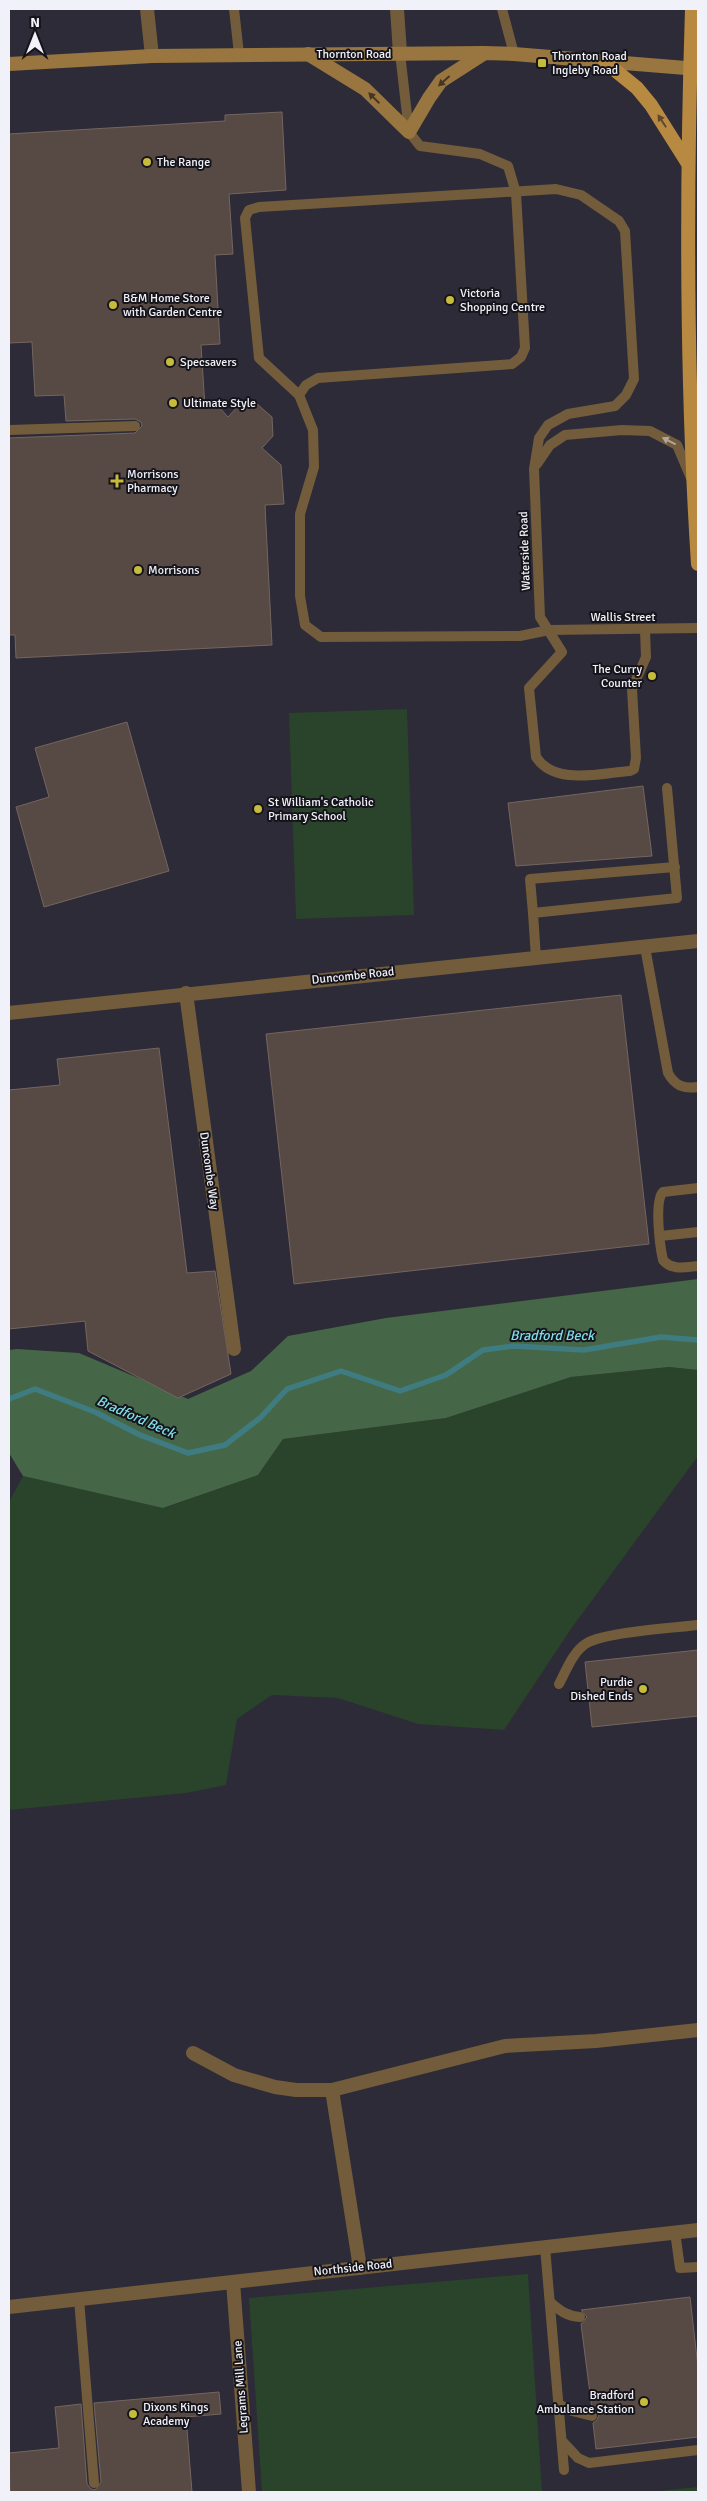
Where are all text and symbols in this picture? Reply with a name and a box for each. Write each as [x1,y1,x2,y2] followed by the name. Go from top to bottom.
[10,10,60,60] north arrow
[30,14,40,31] text: N
[317,47,391,62] street label: Thornton Road
[552,49,627,78] place label: Thornton Road Ingleby Road
[536,57,548,69] marker: Thornton Road Ingleby Road
[438,75,450,87] one-way arrow
[368,92,380,104] one-way arrow
[657,114,667,128] one-way arrow
[157,155,210,170] place label: The Range
[141,156,153,168] marker: The Range
[460,286,545,315] place label: Victoria Shopping Centre
[123,291,222,320] place label: B&M Home Store with Garden Centre
[444,294,456,306] marker: Victoria Shopping Centre
[107,299,119,311] marker: B&M Home Store with Garden Centre
[180,355,237,370] place label: Specsavers
[164,356,176,368] marker: Specsavers
[183,396,256,411] place label: Ultimate Style
[167,397,179,409] marker: Ultimate Style
[661,437,676,445] one-way arrow
[127,467,179,496] place label: Morrisons Pharmacy
[111,475,123,487] marker: Morrisons Pharmacy
[516,511,534,591] street label: Waterside Road
[148,563,200,578] place label: Morrisons
[132,564,144,576] marker: Morrisons
[590,610,656,625] street label: Wallis Street
[592,662,643,691] place label: The Curry Counter
[646,670,658,682] marker: The Curry Counter
[268,795,374,824] place label: St William's Catholic Primary School
[252,803,264,815] marker: St William's Catholic Primary School
[311,964,395,988] street label: Duncombe Road
[196,1131,222,1211] street label: Duncombe Way
[510,1327,596,1344] water label: Bradford Beck
[94,1392,180,1443] water label: Bradford Beck
[570,1675,633,1704] place label: Purdie Dished Ends
[637,1683,649,1695] marker: Purdie Dished Ends
[313,2256,393,2280] street label: Northside Road
[230,2340,252,2434] street label: Legrams Mill Lane
[537,2388,634,2417] place label: Bradford Ambulance Station
[638,2396,650,2408] marker: Bradford Ambulance Station
[143,2400,208,2429] place label: Dixons Kings Academy
[127,2408,139,2420] marker: Dixons Kings Academy

